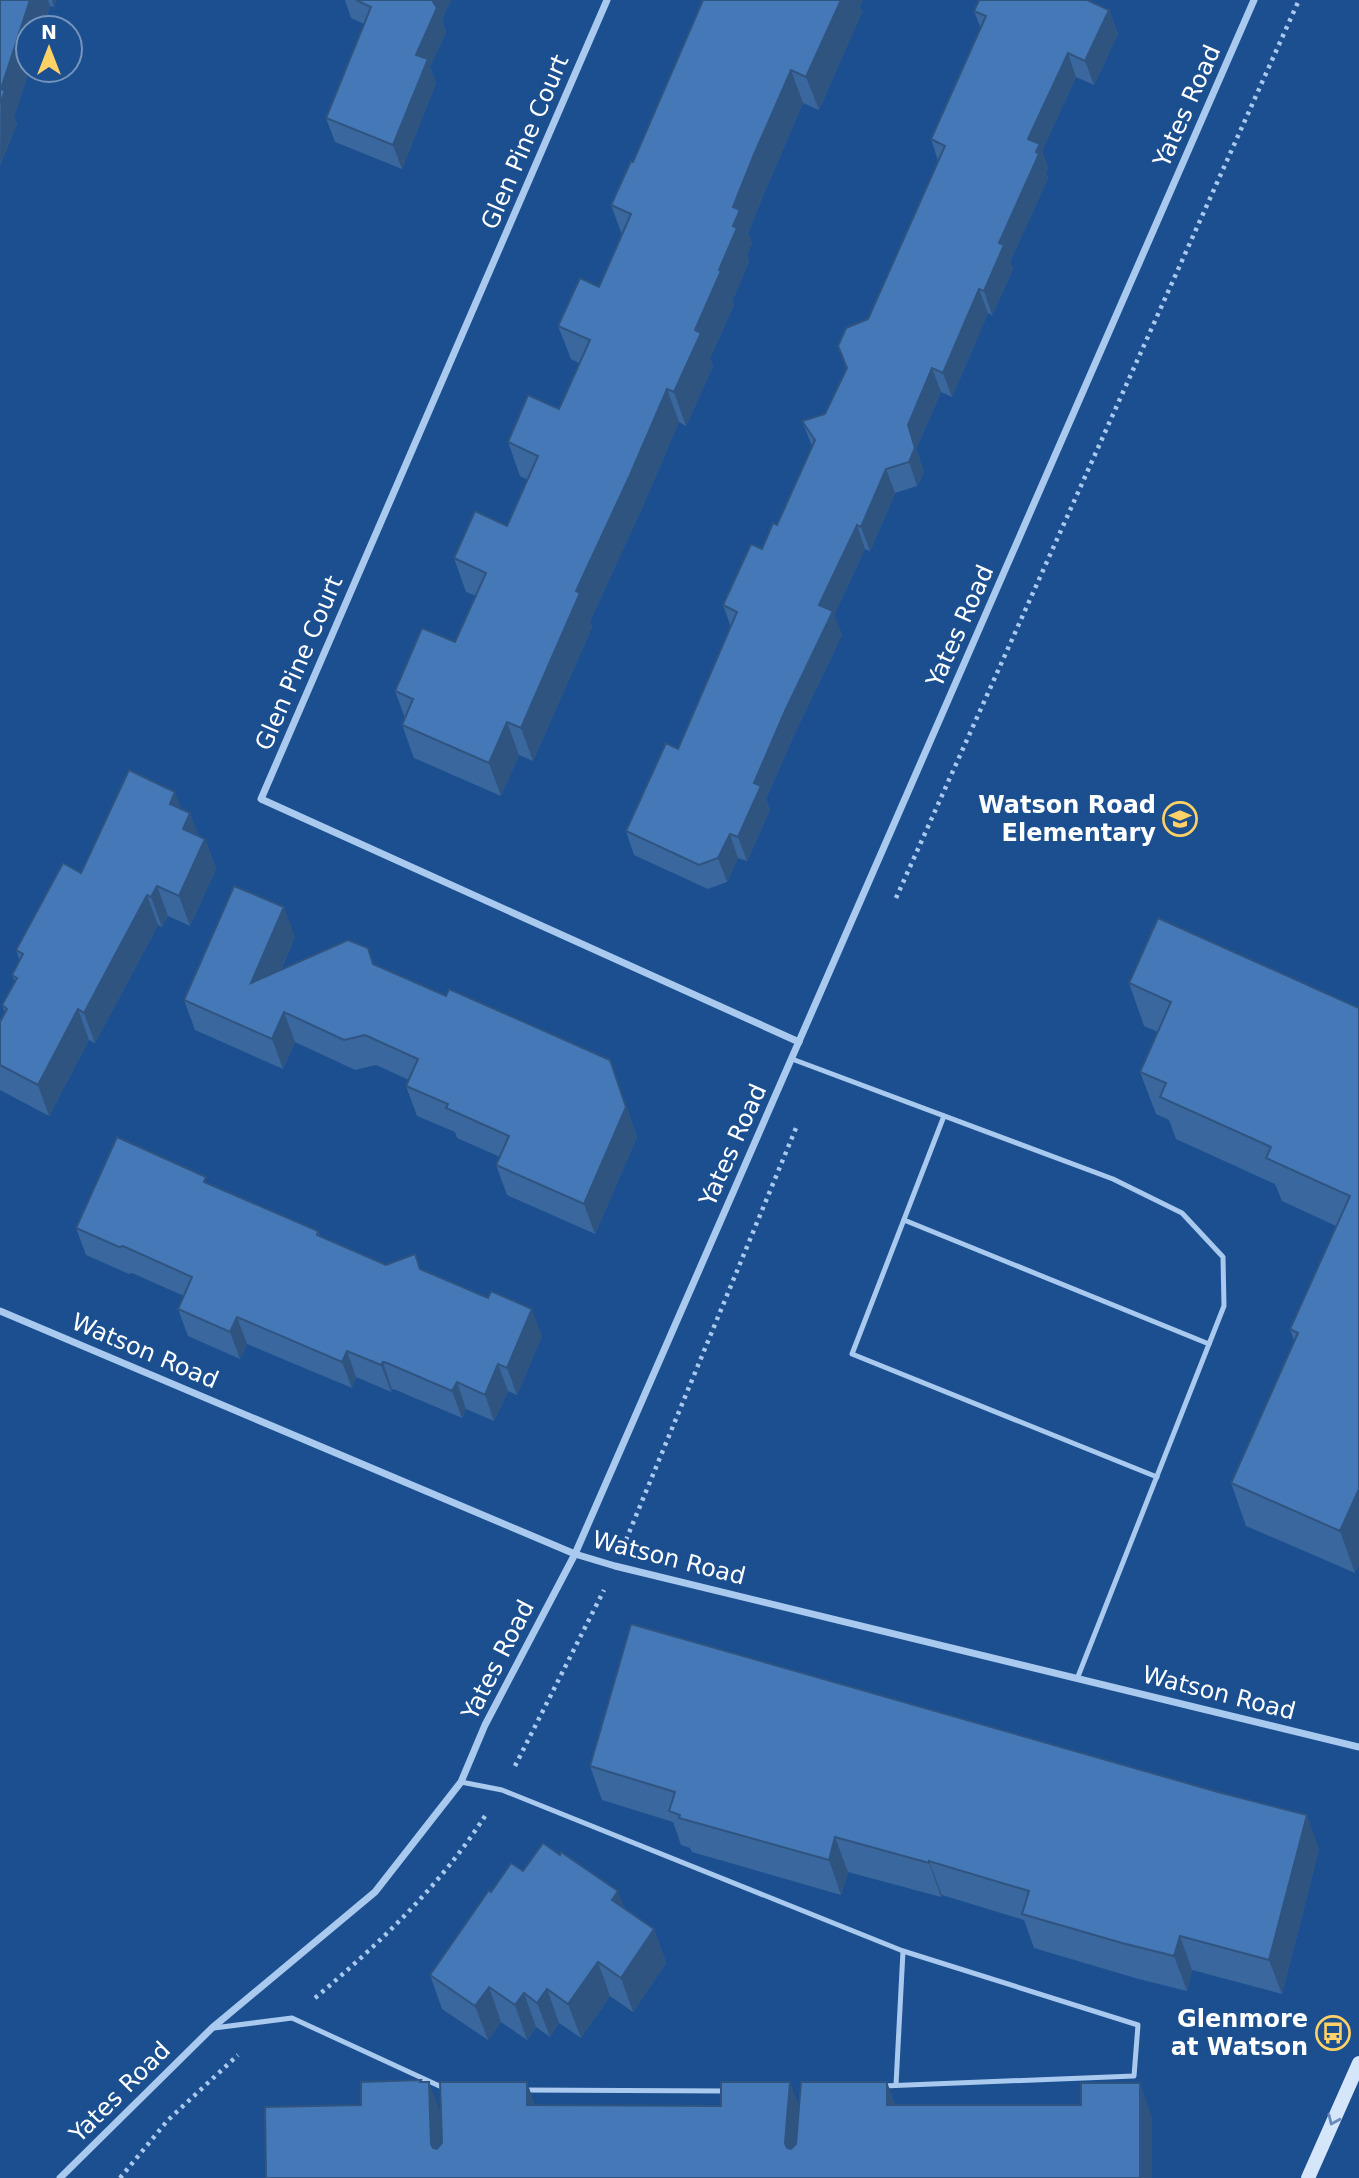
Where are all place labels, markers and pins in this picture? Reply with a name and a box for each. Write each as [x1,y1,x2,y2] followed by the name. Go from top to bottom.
[978,791,1156,847] place label: Watson Road Elementary
[1161,800,1199,838] school or university icon: Watson Road Elementary
[1171,2005,1308,2061] place label: Glenmore at Watson
[1314,2014,1352,2052] bus stop icon: Glenmore at Watson

